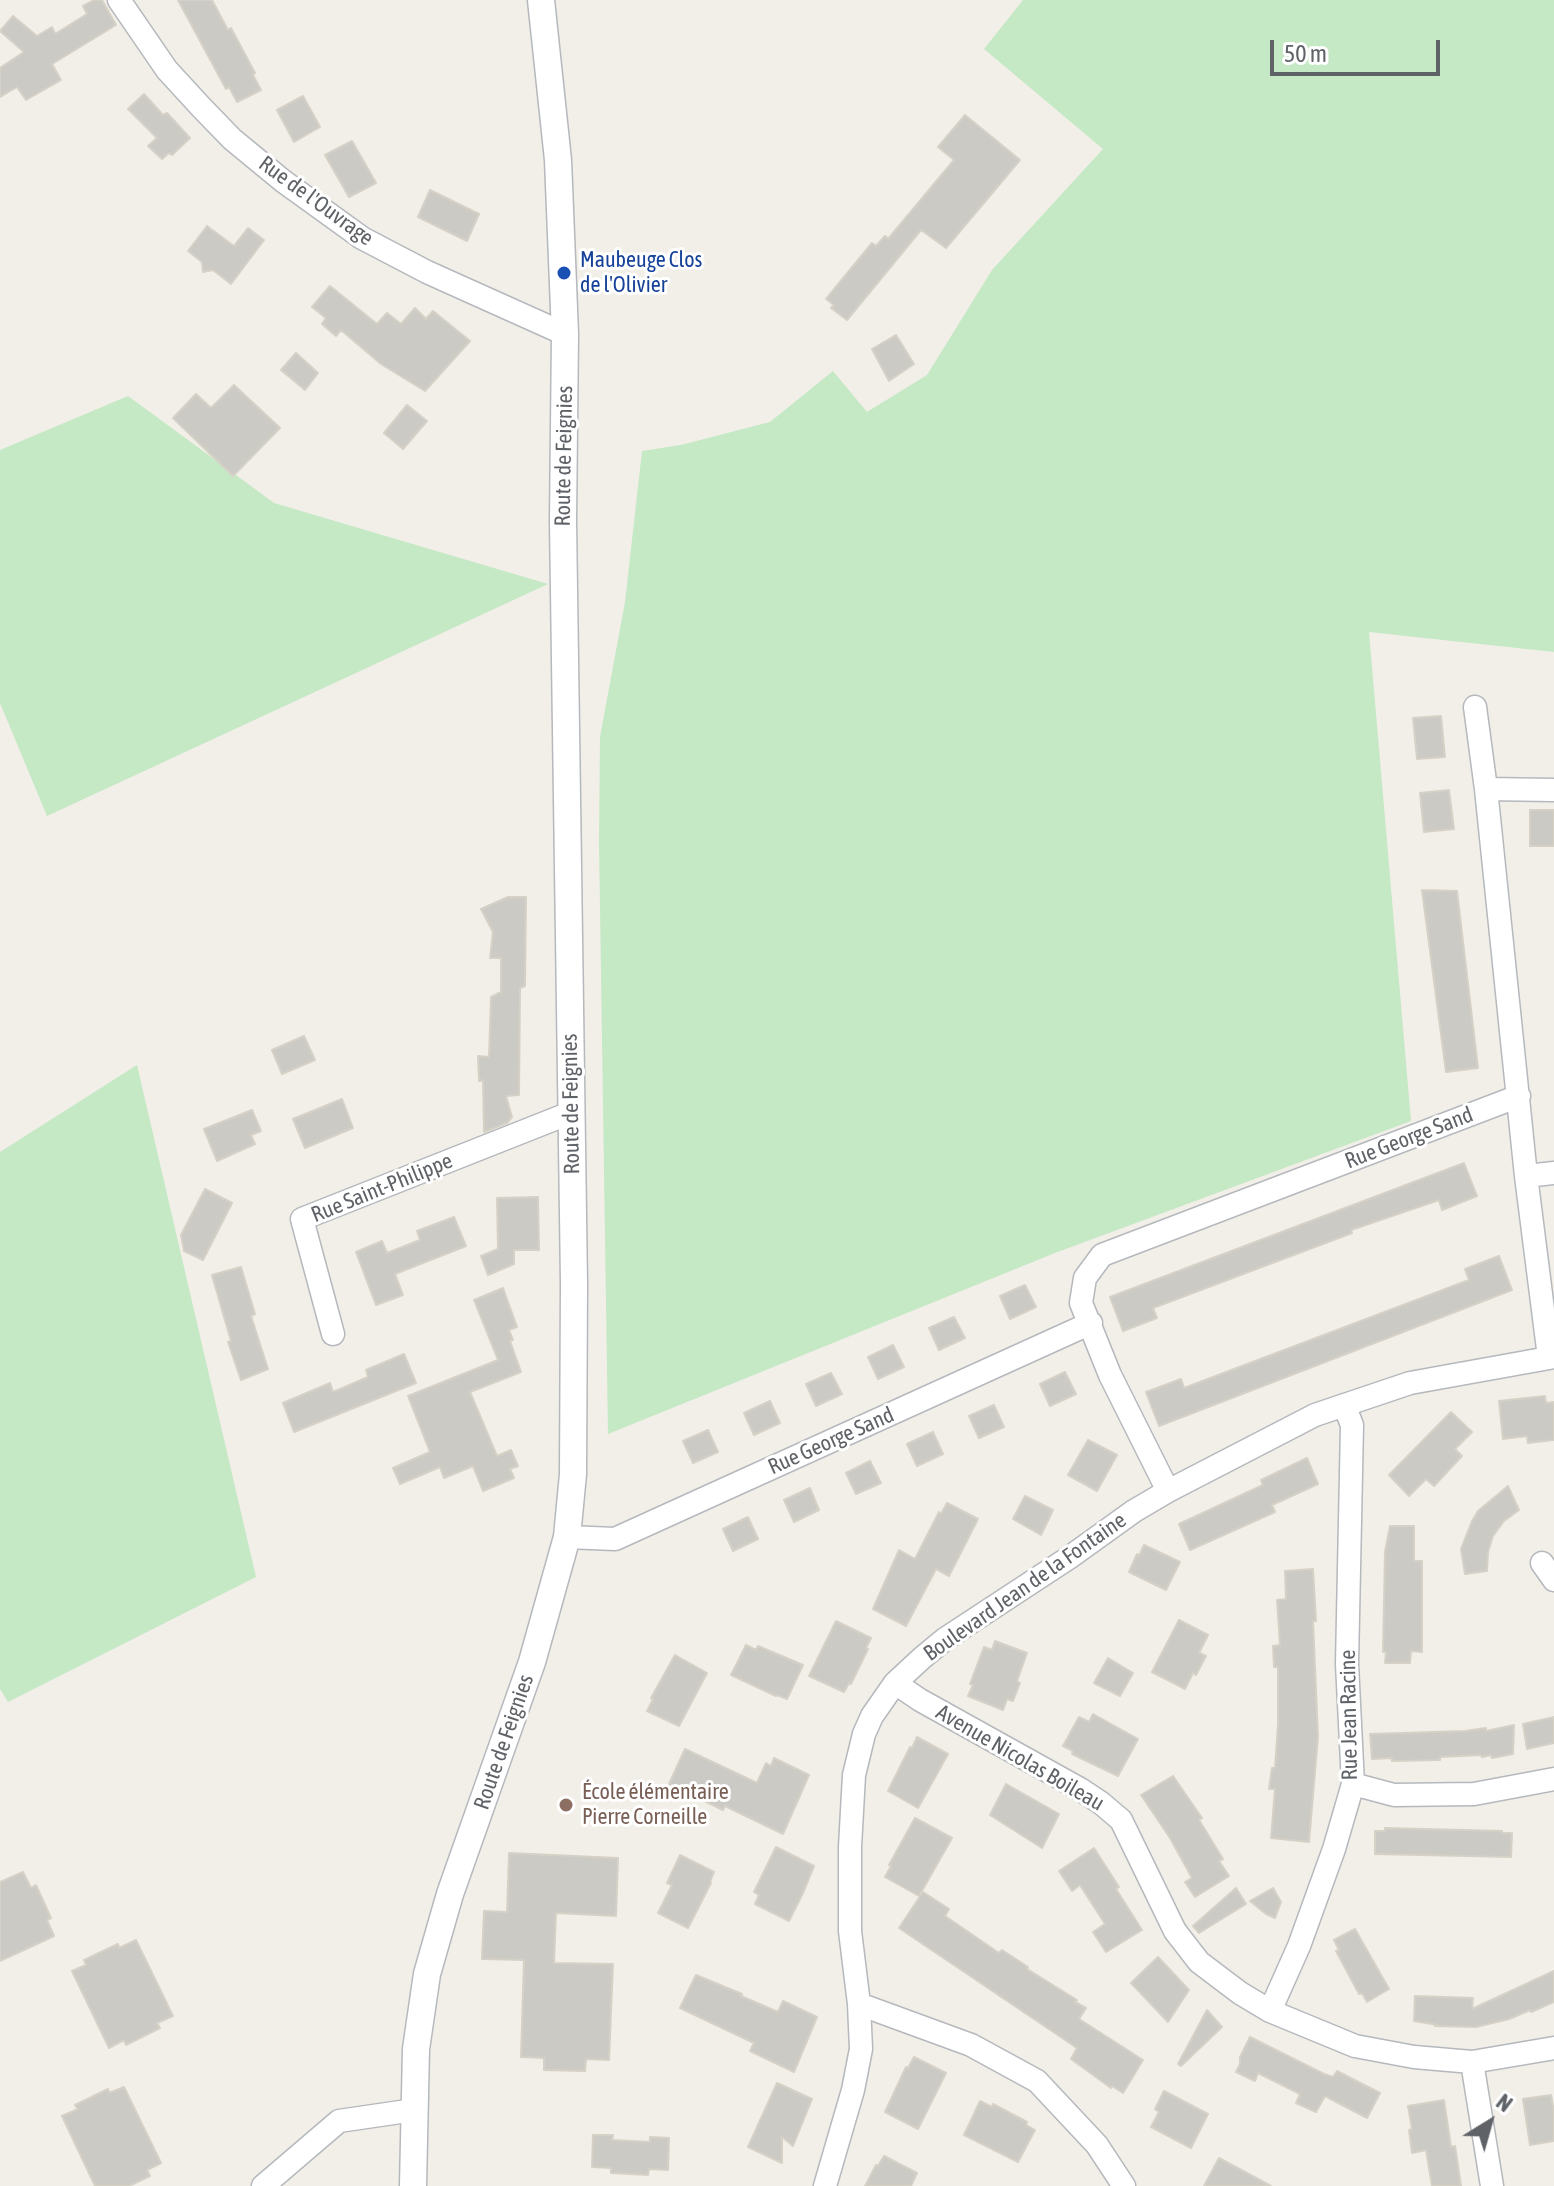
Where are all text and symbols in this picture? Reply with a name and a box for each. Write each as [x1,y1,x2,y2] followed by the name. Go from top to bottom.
[1274,24,1444,74] scale bar
[1284,40,1327,67] text: 50 m
[254,151,378,251] street label: Rue de l'Ouvrage
[580,247,702,298] place label: Maubeuge Clos de l'Olivier
[555,264,573,282] marker: Maubeuge Clos de l'Olivier
[550,385,578,527] street label: Route de Feignies
[557,1033,585,1175] street label: Route de Feignies
[1341,1102,1477,1174] street label: Rue George Sand
[308,1148,456,1228] street label: Rue Saint-Philippe
[764,1402,898,1480] street label: Rue George Sand
[919,1507,1131,1667] street label: Boulevard Jean de la Fontaine
[1335,1649,1363,1781] street label: Rue Jean Racine
[469,1671,539,1813] street label: Route de Feignies
[931,1699,1109,1817] street label: Avenue Nicolas Boileau
[582,1779,729,1830] place label: École élémentaire Pierre Corneille
[557,1796,575,1814] marker: École élémentaire Pierre Corneille
[1450,2082,1530,2162] north arrow
[1491,2089,1517,2117] text: N

